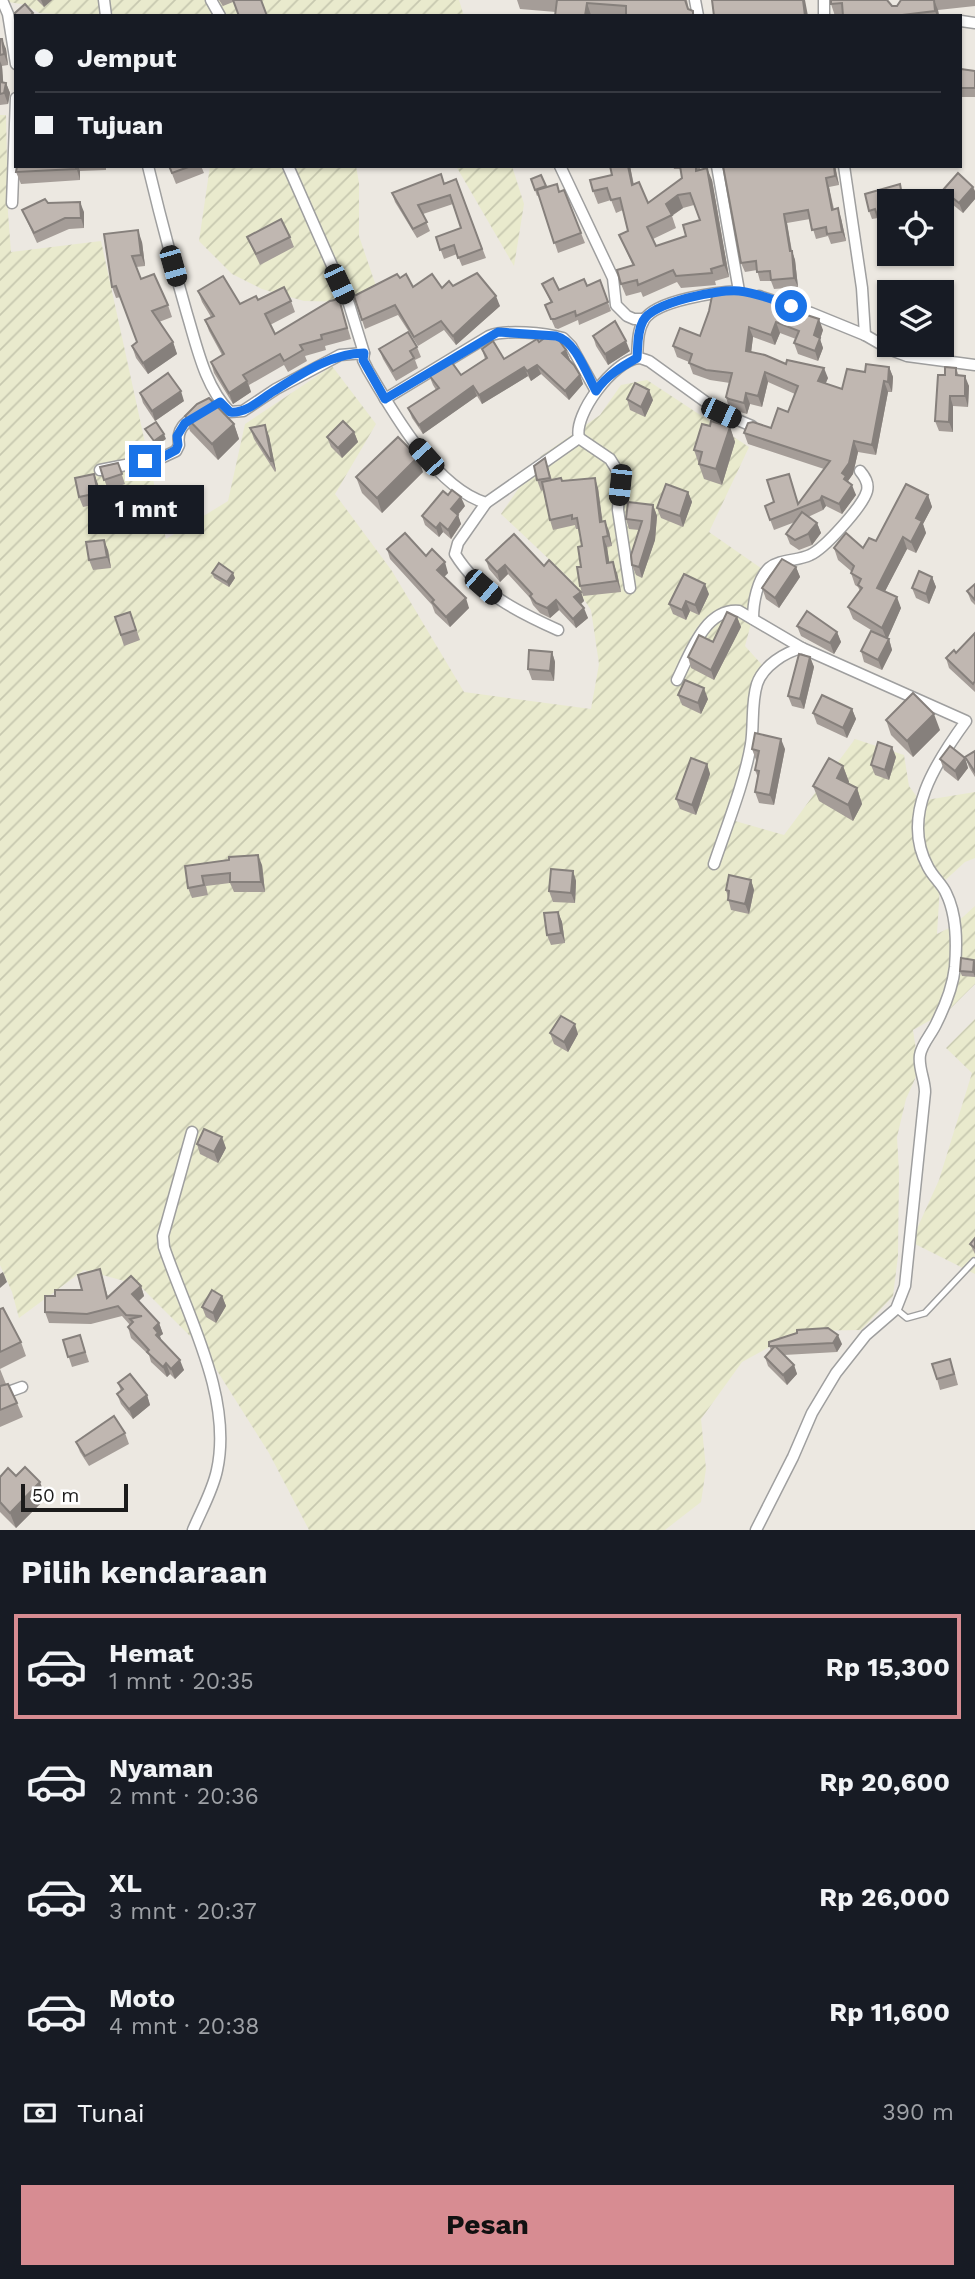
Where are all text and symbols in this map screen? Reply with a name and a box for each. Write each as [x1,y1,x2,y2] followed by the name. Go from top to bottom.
[77,43,176,73] text: Jemput
[77,110,163,140] text: Tujuan
[877,189,954,357] map controls
[877,189,954,266] button: locate
[158,243,189,289] car
[321,261,358,307] car
[877,280,954,357] button: layers
[775,290,807,322] route start
[698,395,745,431] car
[405,434,448,480] car
[129,445,161,477] route end
[608,463,633,507] car
[87,486,203,534] callout: 1 mnt
[115,496,177,523] text: 1 mnt
[461,565,506,609] car
[21,1481,128,1513] scale bar
[32,1484,79,1507] text: 50 m
[21,1553,268,1591] text: Pilih kendaraan
[25,1635,88,1698] icon: car
[109,1638,194,1668] text: Hemat
[826,1652,950,1682] text: Rp 15,300
[109,1668,254,1695] text: 1 mnt · 20:35
[25,1750,88,1813] icon: car
[109,1753,213,1783] text: Nyaman
[820,1767,950,1797] text: Rp 20,600
[109,1783,259,1810] text: 2 mnt · 20:36
[25,1865,88,1928] icon: car
[109,1868,142,1898] text: XL
[819,1882,950,1912] text: Rp 26,000
[109,1898,257,1925] text: 3 mnt · 20:37
[25,1980,88,2043] icon: car
[109,1983,175,2013] text: Moto
[829,1997,950,2027] text: Rp 11,600
[109,2013,260,2040] text: 4 mnt · 20:38
[21,2094,59,2132] icon: cash
[77,2098,145,2128] text: Tunai
[882,2099,954,2126] text: 390 m
[21,2185,954,2265] button: Pesan

